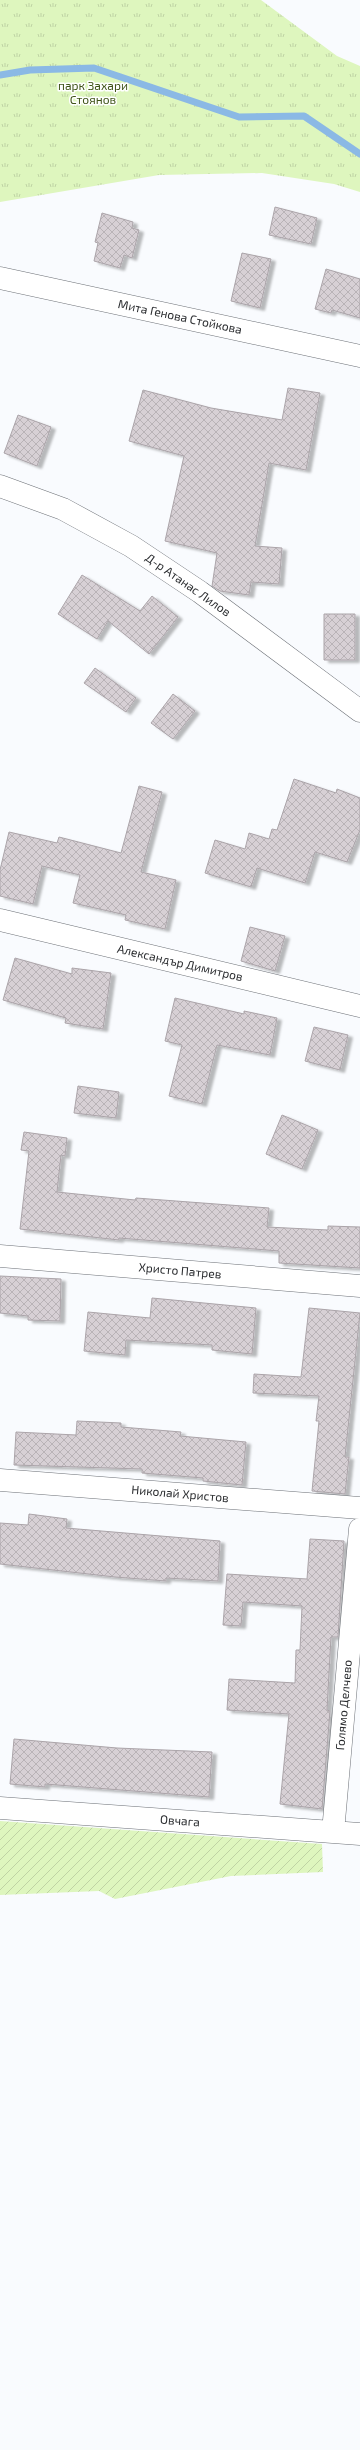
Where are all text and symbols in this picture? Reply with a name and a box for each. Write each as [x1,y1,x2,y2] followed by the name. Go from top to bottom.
[58,78,128,106] park label: парк Захари Стоянов
[117,296,243,336] street label: Мита Генова Стойкова
[143,550,234,619] street label: Д-р Атанас Лилов
[116,941,244,983] street label: Александър Димитров
[138,1259,222,1281] street label: Христо Патрев
[131,1482,229,1504] street label: Николай Христов
[332,1659,354,1751] street label: Голямо Делчево
[160,1812,200,1828] street label: Овчага

